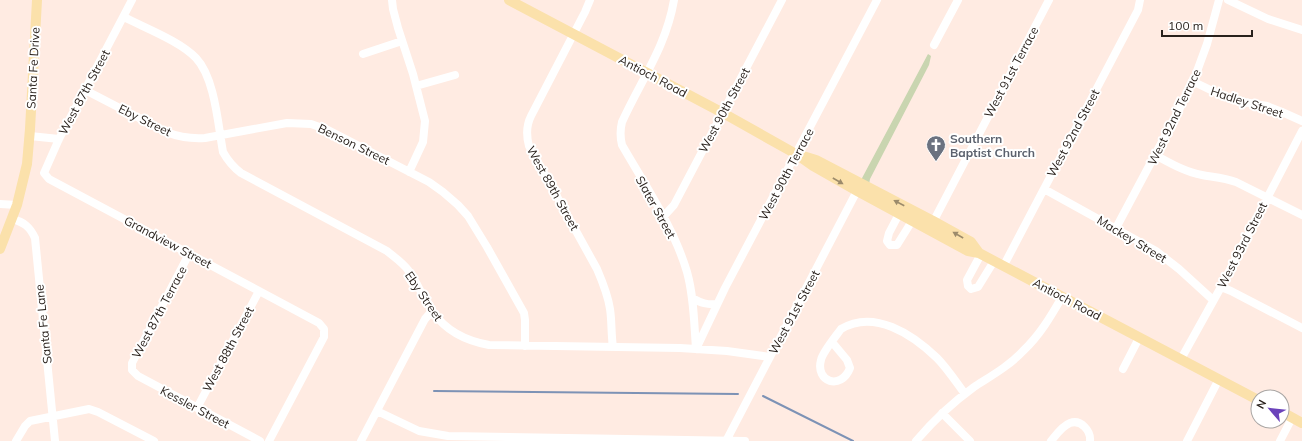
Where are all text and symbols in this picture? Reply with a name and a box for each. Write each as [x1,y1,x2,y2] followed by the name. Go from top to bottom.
[1162,12,1252,38] scale bar
[1168,18,1203,33] text: 100 m
[981,24,1041,120] street label: West 91st Terrace
[23,27,43,109] street label: Santa Fe Drive
[55,47,113,137] street label: West 87th Street
[616,52,690,100] street label: Antioch Road
[695,65,753,155] street label: West 90th Street
[1144,66,1204,168] street label: West 92nd Terrace
[1209,83,1285,121] street label: Hadley Street
[1044,87,1102,179] street label: West 92nd Street
[116,101,174,139] street label: Eby Street
[316,120,392,168] street label: Benson Street
[755,125,817,223] street label: West 90th Terrace
[950,131,1035,160] place label: Southern Baptist Church
[925,134,947,162] church icon: Southern Baptist Church
[524,143,582,233] street label: West 89th Street
[633,173,679,241] street label: Slater Street
[832,177,844,184] one-way arrow
[1214,199,1270,291] street label: West 93rd Street
[893,200,905,206] one-way arrow
[1094,212,1170,266] street label: Mackey Street
[122,213,214,271] street label: Grandview Street
[952,231,964,238] one-way arrow
[128,263,190,361] street label: West 87th Terrace
[765,267,823,357] street label: West 91st Street
[402,268,446,324] street label: Eby Street
[1030,275,1104,323] street label: Antioch Road
[31,284,55,364] street label: Santa Fe Lane
[199,304,257,394] street label: West 88th Street
[158,383,232,431] street label: Kessler Street
[1250,389,1290,429] north arrow
[1253,397,1269,411] text: N

